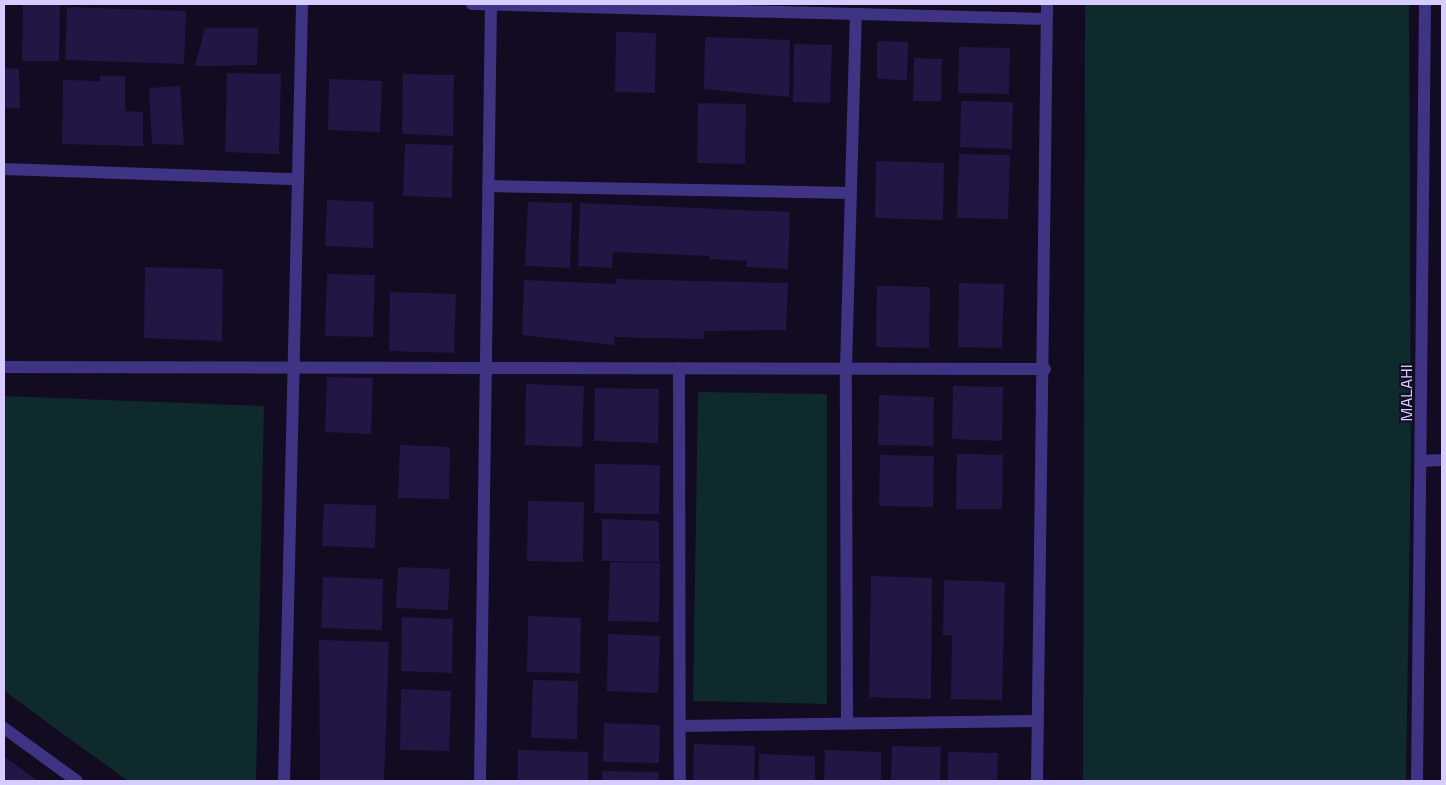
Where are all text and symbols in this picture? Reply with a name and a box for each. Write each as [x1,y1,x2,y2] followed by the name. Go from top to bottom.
[1397,364,1417,422] street label: MALAHI

